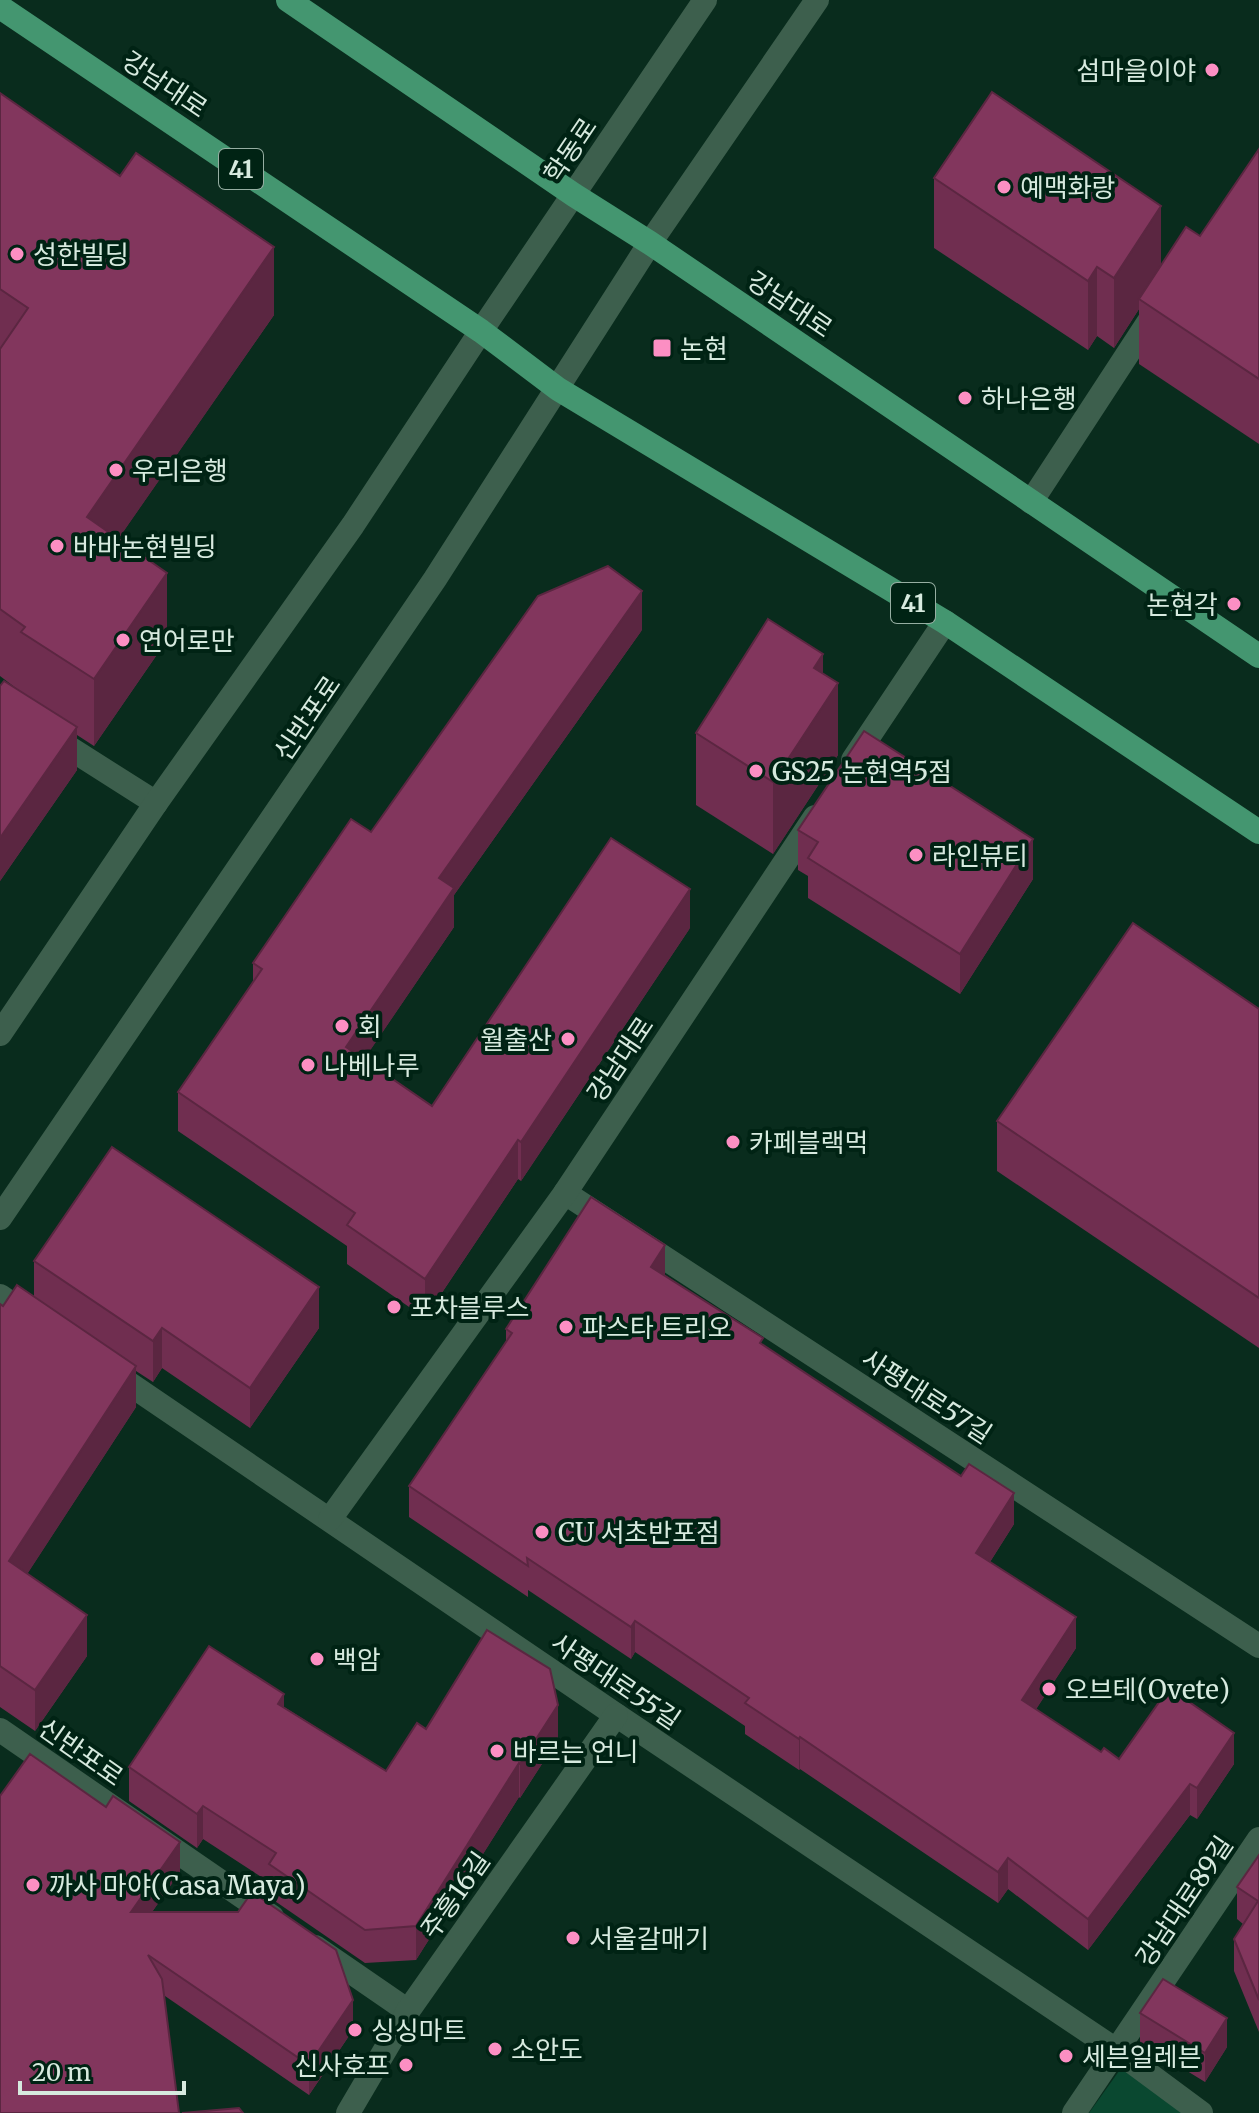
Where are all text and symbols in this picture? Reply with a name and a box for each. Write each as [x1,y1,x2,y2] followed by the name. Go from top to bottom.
[116,44,214,124] street label: 강남대로
[1076,54,1196,87] place label: 섬마을이야
[1203,61,1221,79] marker: 섬마을이야
[536,111,604,189] street label: 학동로
[219,149,263,189] road number: 41
[1020,171,1116,204] place label: 예맥화랑
[995,178,1013,196] marker: 예맥화랑
[33,238,129,271] place label: 성한빌딩
[8,245,26,263] marker: 성한빌딩
[741,264,839,344] street label: 강남대로
[680,332,728,365] place label: 논현
[651,337,673,359] marker: 논현
[981,382,1077,415] place label: 하나은행
[956,389,974,407] marker: 하나은행
[132,454,228,487] place label: 우리은행
[107,461,125,479] marker: 우리은행
[73,530,217,563] place label: 바바논현빌딩
[48,537,66,555] marker: 바바논현빌딩
[891,583,935,623] road number: 41
[1146,588,1218,621] place label: 논현각
[1225,595,1243,613] marker: 논현각
[139,624,235,657] place label: 연어로만
[114,631,132,649] marker: 연어로만
[267,669,347,767] street label: 신반포로
[772,755,952,788] place label: GS25 논현역5점
[747,762,765,780] marker: GS25 논현역5점
[932,839,1028,872] place label: 라인뷰티
[907,846,925,864] marker: 라인뷰티
[358,1010,382,1043] place label: 회
[580,1010,660,1108] street label: 강남대로
[333,1017,351,1035] marker: 회
[480,1023,552,1056] place label: 월출산
[559,1030,577,1048] marker: 월출산
[324,1049,420,1082] place label: 나베나루
[299,1056,317,1074] marker: 나베나루
[749,1126,869,1159] place label: 카페블랙먹
[724,1133,742,1151] marker: 카페블랙먹
[410,1291,530,1324] place label: 포차블루스
[385,1298,403,1316] marker: 포차블루스
[582,1311,732,1344] place label: 파스타 트리오
[557,1318,575,1336] marker: 파스타 트리오
[856,1342,998,1450] street label: 사평대로57길
[558,1516,720,1549] place label: CU 서초반포점
[533,1523,551,1541] marker: CU 서초반포점
[545,1626,687,1736] street label: 사평대로55길
[333,1643,381,1676] place label: 백암
[308,1650,326,1668] marker: 백암
[1065,1673,1230,1706] place label: 오브테(Ovete)
[1040,1680,1058,1698] marker: 오브테(Ovete)
[32,1711,130,1793] street label: 신반포로
[513,1735,639,1768] place label: 바르는 언니
[488,1742,506,1760] marker: 바르는 언니
[1128,1829,1240,1973] street label: 강남대로89길
[413,1845,497,1945] street label: 주흥16길
[49,1869,306,1902] place label: 까사 마야(Casa Maya)
[24,1876,42,1894] marker: 까사 마야(Casa Maya)
[589,1922,709,1955] place label: 서울갈매기
[564,1929,582,1947] marker: 서울갈매기
[371,2014,467,2047] place label: 싱싱마트
[346,2021,364,2039] marker: 싱싱마트
[511,2033,583,2066] place label: 소안도
[486,2040,504,2058] marker: 소안도
[1082,2040,1202,2073] place label: 세븐일레븐
[20,2045,184,2095] scale bar
[1057,2047,1075,2065] marker: 세븐일레븐
[294,2049,390,2082] place label: 신사호프
[397,2056,415,2074] marker: 신사호프
[32,2057,91,2088] text: 20 m

